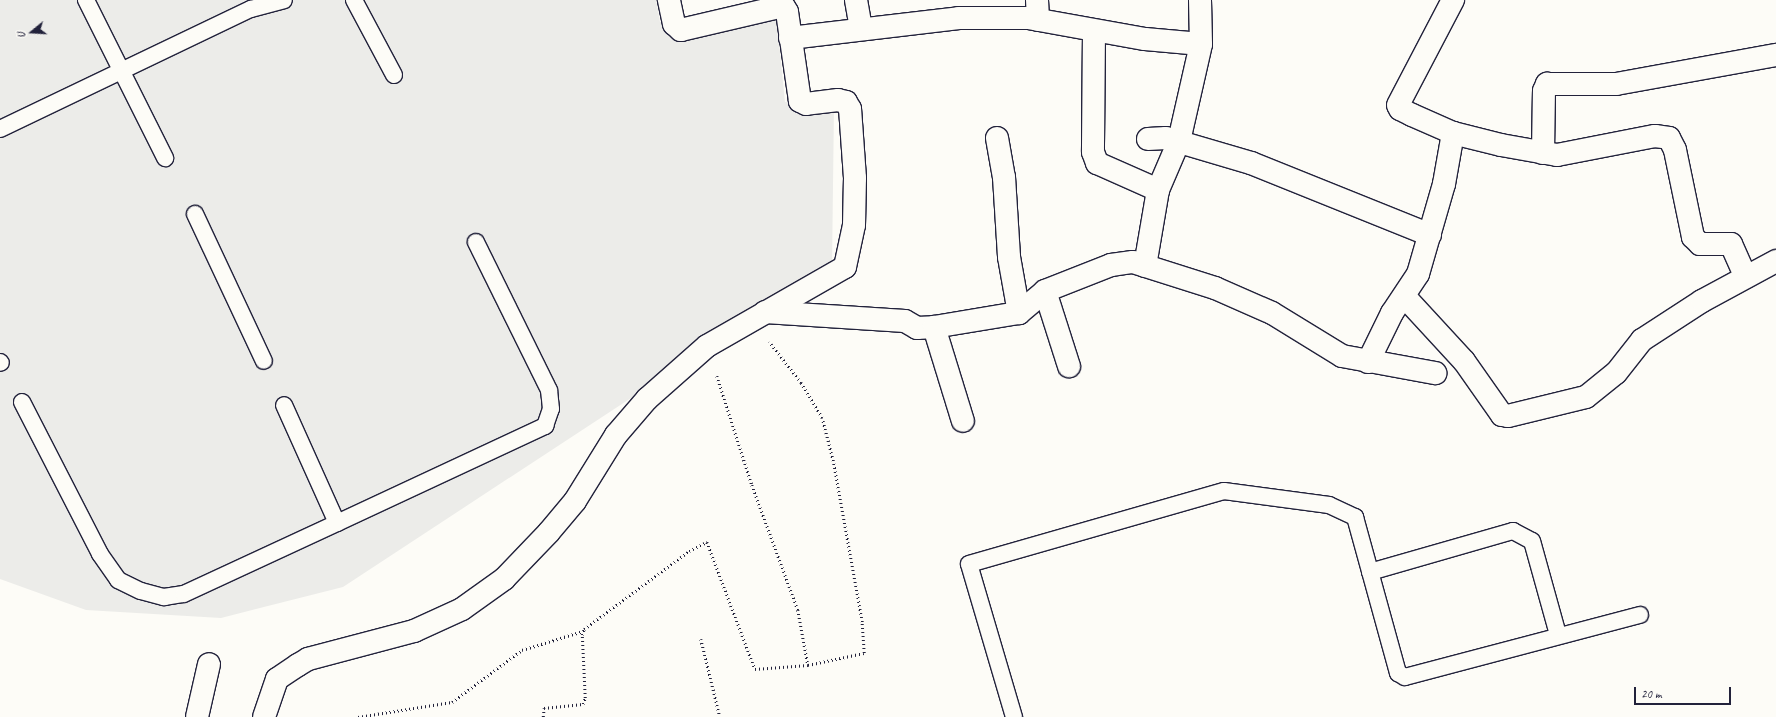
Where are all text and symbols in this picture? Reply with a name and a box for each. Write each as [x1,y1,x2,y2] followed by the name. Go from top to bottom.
[12,12,52,52] north arrow
[13,31,28,40] text: U
[1636,679,1733,705] scale bar
[1641,686,1661,702] text: 20 m

